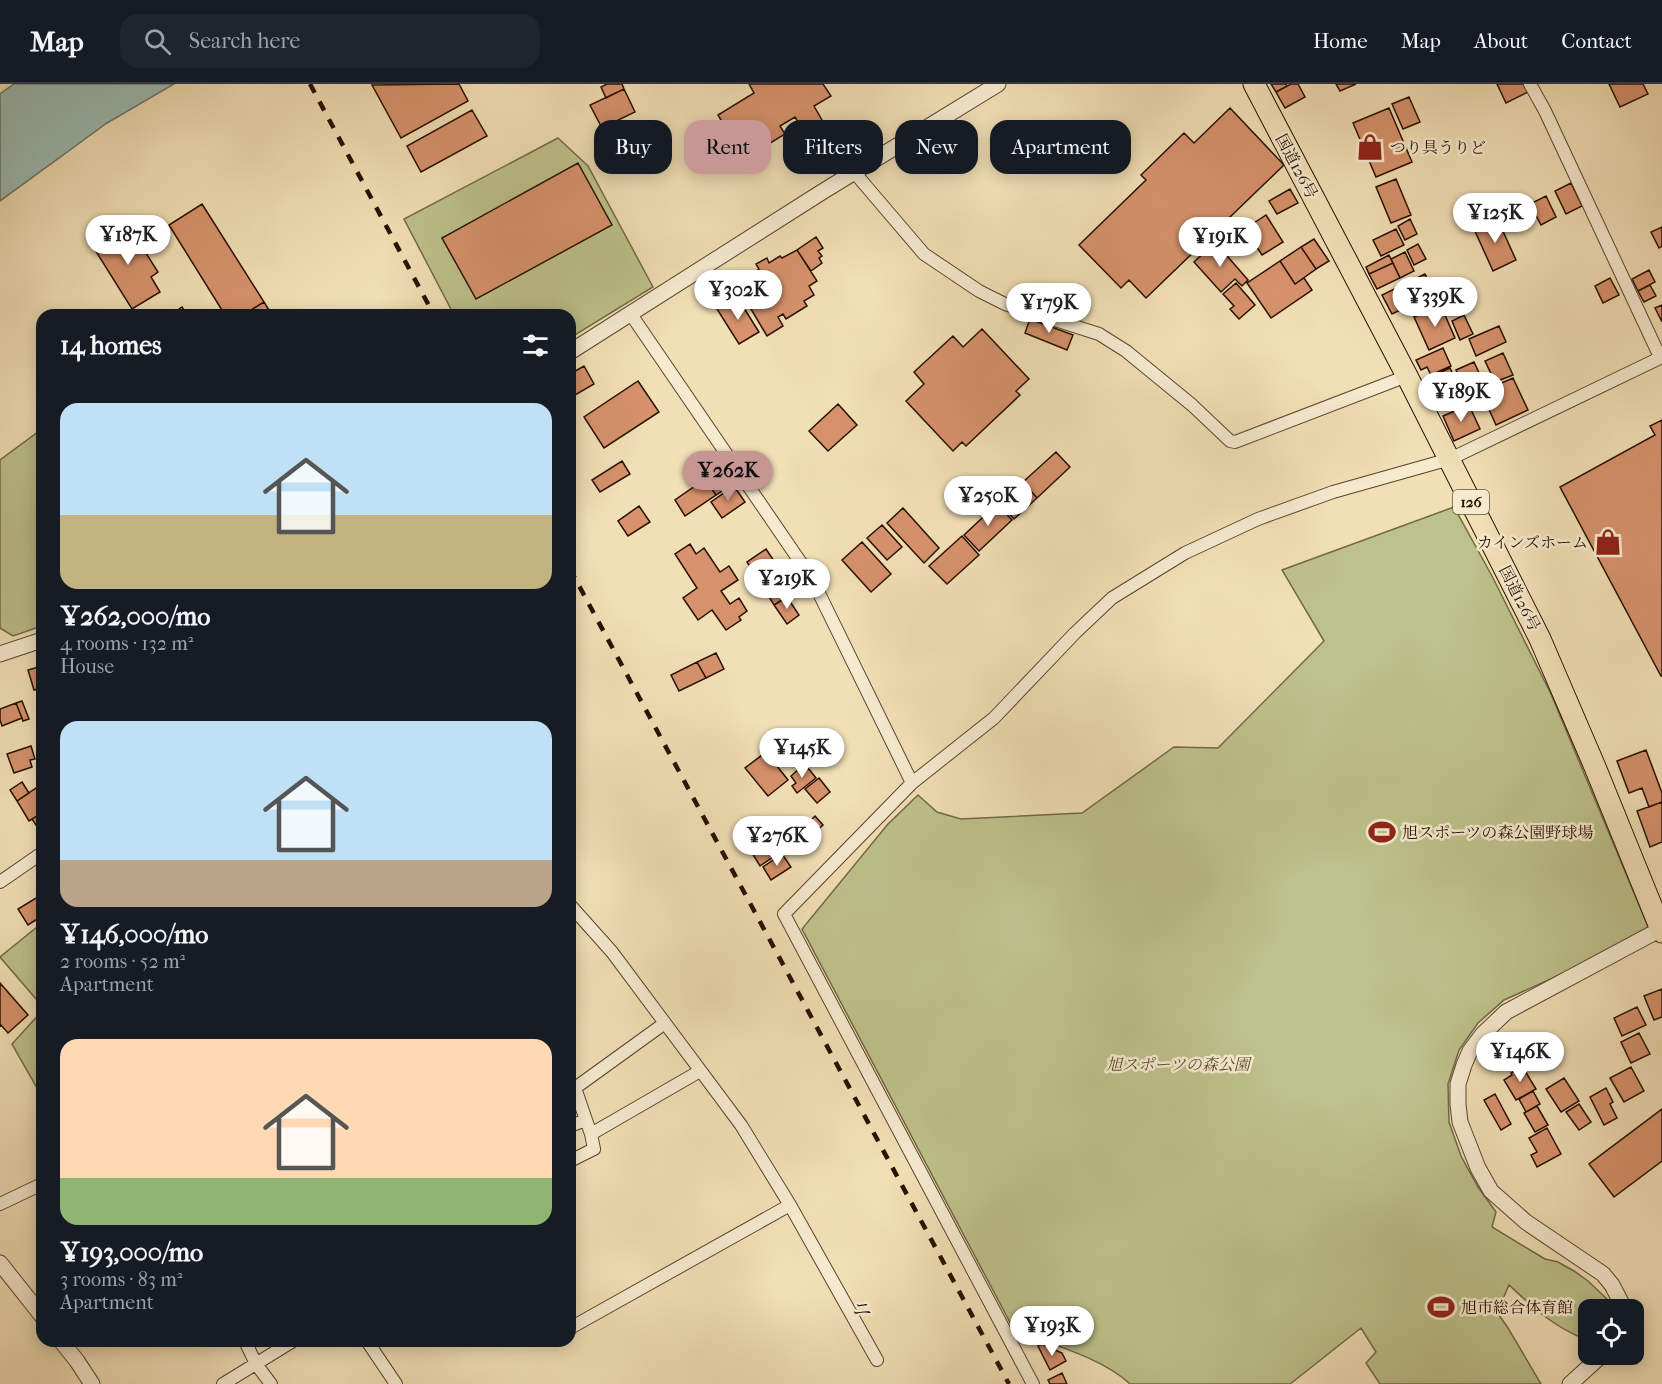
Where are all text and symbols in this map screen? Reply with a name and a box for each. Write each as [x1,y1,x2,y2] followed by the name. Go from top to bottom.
[120,14,540,68] search box
[30,25,84,58] text: Map
[141,25,174,58] icon: search
[189,28,300,54] text: Search here
[1313,29,1368,53] text: Home
[1401,29,1441,53] text: Map
[1474,29,1528,53] text: About
[1561,29,1632,53] text: Contact
[594,120,672,174] chip: Buy
[684,120,771,174] chip: Rent
[783,120,883,174] chip: Filters
[895,120,978,174] chip: New
[990,120,1131,174] chip: Apartment
[1272,131,1322,202] street label: 国道126号
[1355,132,1385,162] shop icon: つり具うりど
[1390,138,1486,157] place label: つり具うりど
[1453,193,1537,244] pin: ¥125K
[1467,201,1523,224] text: ¥125K
[86,215,170,266] pin: ¥187K
[1178,217,1262,268] pin: ¥191K
[100,223,156,246] text: ¥187K
[1193,225,1247,248] text: ¥191K
[696,270,780,321] pin: ¥302K
[1393,277,1477,328] pin: ¥339K
[708,278,768,301] text: ¥302K
[1007,283,1091,334] pin: ¥179K
[1407,285,1463,308] text: ¥339K
[1020,291,1078,314] text: ¥179K
[519,329,552,362] icon: filters
[60,330,162,361] text: 14 homes
[1419,372,1503,423] pin: ¥189K
[1432,380,1490,403] text: ¥189K
[252,442,360,550] icon: home
[686,451,770,502] pin: ¥262K
[697,459,759,482] text: ¥262K
[946,476,1030,527] pin: ¥250K
[958,484,1018,507] text: ¥250K
[1453,490,1489,514] road number: 126
[1593,527,1623,557] shop icon: カインズホーム
[1477,533,1588,552] place label: カインズホーム
[745,559,829,610] pin: ¥219K
[1495,562,1544,634] street label: 国道126号
[758,567,816,590] text: ¥219K
[60,601,210,632] text: ¥262,000/mo
[60,632,193,655] text: 4 rooms · 132 m²
[60,655,114,678] text: House
[760,728,844,779] pin: ¥145K
[773,736,831,759] text: ¥145K
[252,760,360,868] icon: home
[735,816,819,867] pin: ¥276K
[1367,817,1397,847] sports icon: 旭スポーツの森公園野球場
[1402,823,1593,842] place label: 旭スポーツの森公園野球場
[747,824,807,847] text: ¥276K
[60,919,208,950] text: ¥146,000/mo
[60,950,185,973] text: 2 rooms · 52 m²
[60,973,154,996] text: Apartment
[1478,1032,1562,1083] pin: ¥146K
[1490,1040,1550,1063] text: ¥146K
[1106,1055,1253,1074] park label: 旭スポーツの森公園
[252,1078,360,1186] icon: home
[60,1237,203,1268] text: ¥193,000/mo
[60,1268,183,1291] text: 3 rooms · 83 m²
[60,1291,154,1314] text: Apartment
[1426,1292,1456,1322] sports icon: 旭市総合体育館
[852,1298,872,1321] district label: ニ
[1461,1298,1573,1317] place label: 旭市総合体育館
[1578,1299,1644,1365] map controls
[1578,1299,1644,1365] button: locate
[1010,1306,1094,1357] pin: ¥193K
[1024,1314,1080,1337] text: ¥193K

